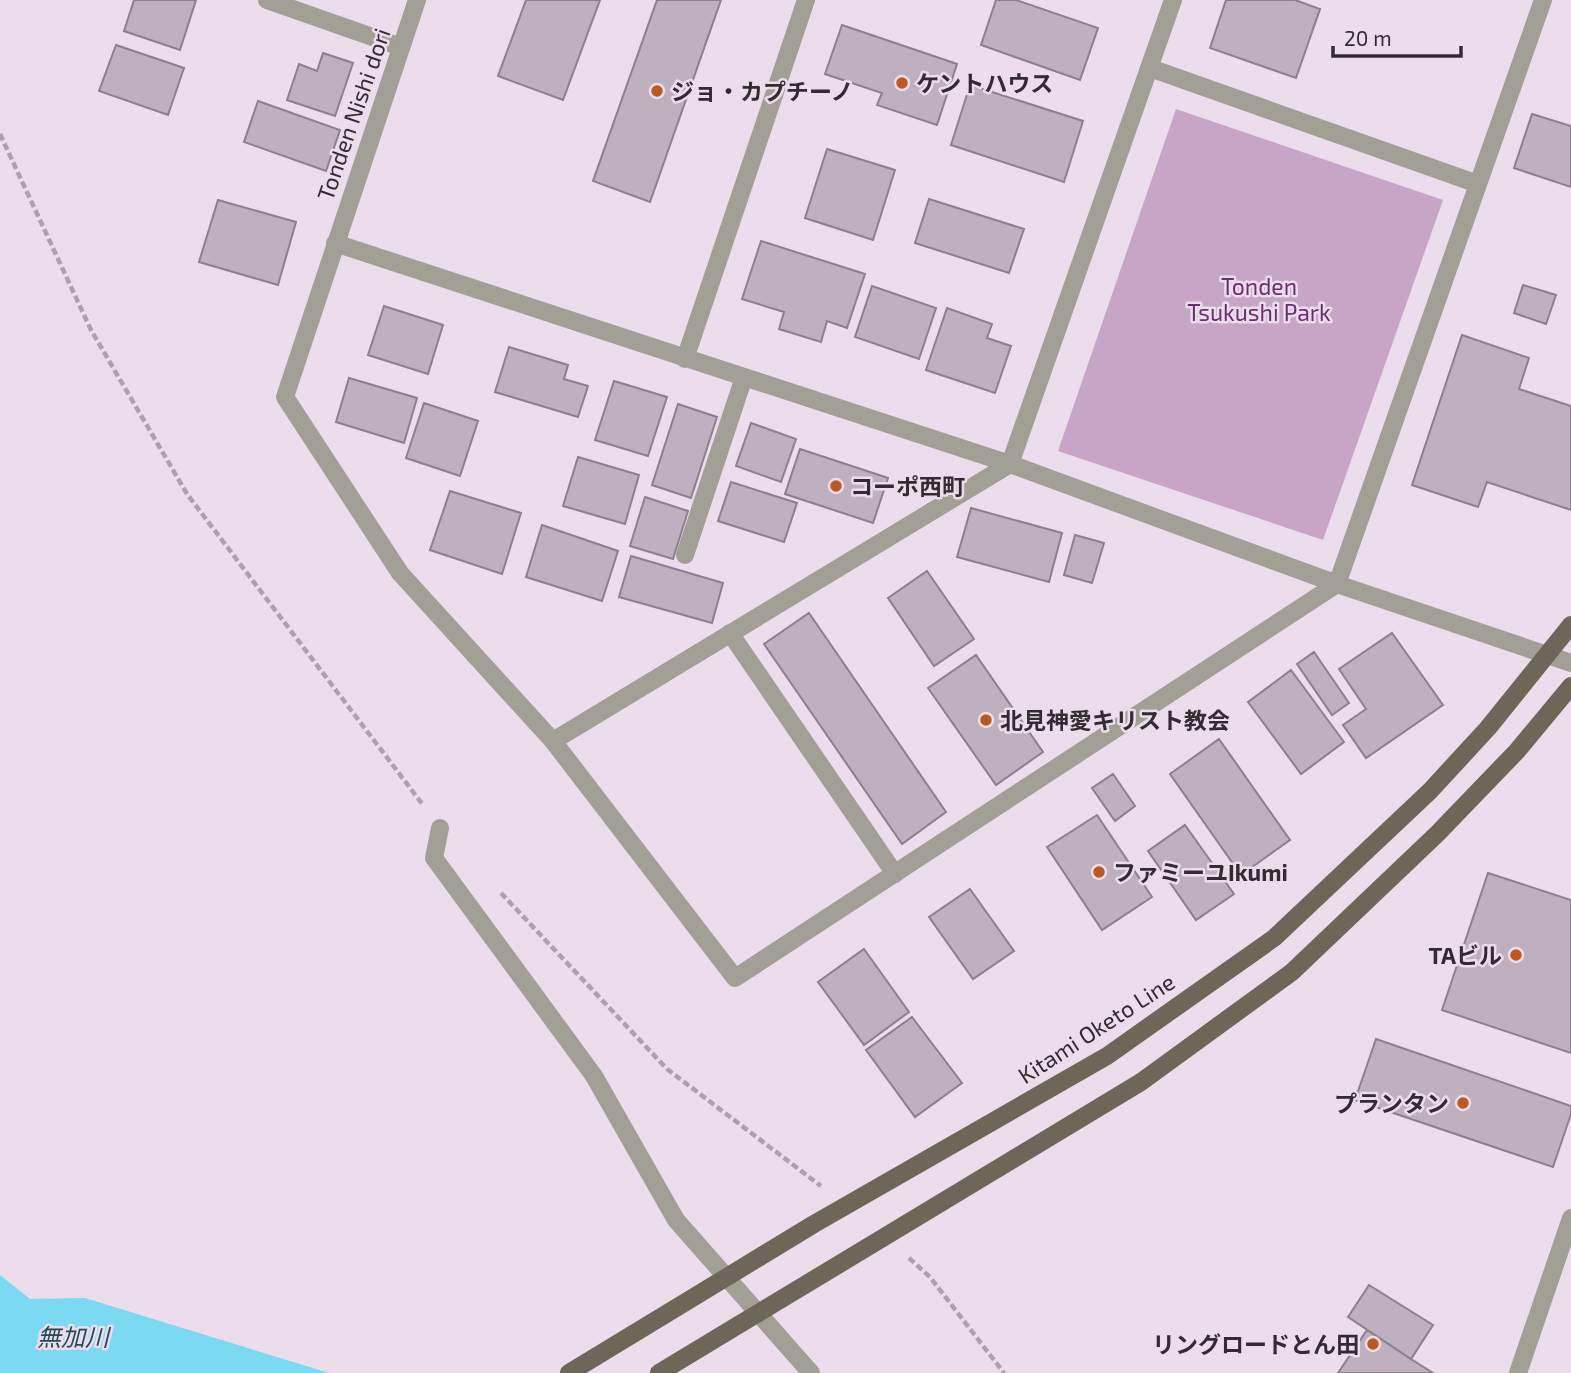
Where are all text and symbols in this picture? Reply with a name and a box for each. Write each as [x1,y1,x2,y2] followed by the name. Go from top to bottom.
[1333,14,1461,58] scale bar
[310,24,396,204] street label: Tonden Nishi dori
[1344,25,1392,50] text: 20 m
[916,69,1053,97] place label: ケントハウス
[894,75,910,91] marker: ケントハウス
[671,77,854,105] place label: ジョ・カプチーノ
[649,83,665,99] marker: ジョ・カプチーノ
[1187,272,1331,326] park label: Tonden Tsukushi Park
[850,472,965,500] place label: コーポ西町
[828,478,844,494] marker: コーポ西町
[1000,706,1230,734] place label: 北見神愛キリスト教会
[978,712,994,728] marker: 北見神愛キリスト教会
[1113,858,1288,886] place label: ファミーユIkumi
[1091,864,1107,880] marker: ファミーユIkumi
[1428,941,1502,969] place label: TAビル
[1508,947,1524,963] marker: TAビル
[1012,967,1180,1089] street label: Kitami Oketo Line
[1334,1089,1449,1117] place label: プランタン
[1455,1095,1471,1111] marker: プランタン
[37,1322,112,1351] water label: 無加川
[1152,1330,1359,1358] place label: リングロードとん田
[1365,1336,1381,1352] marker: リングロードとん田

